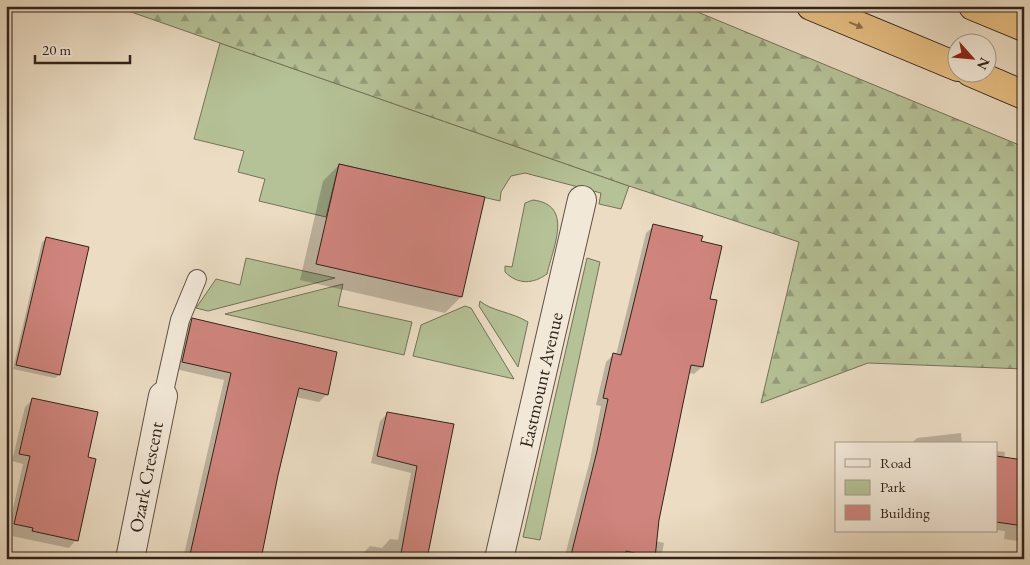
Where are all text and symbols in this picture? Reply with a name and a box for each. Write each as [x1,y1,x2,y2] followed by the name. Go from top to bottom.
[849,21,864,29] one-way arrow
[35,32,130,64] scale bar
[948,32,998,82] north arrow
[42,40,71,59] text: 20 m
[973,55,994,74] text: N
[513,310,569,450] street label: Eastmount Avenue
[123,419,169,535] street label: Ozark Crescent
[835,442,998,532] legend
[880,453,912,472] text: Road
[880,477,907,496] text: Park
[880,503,930,522] text: Building

